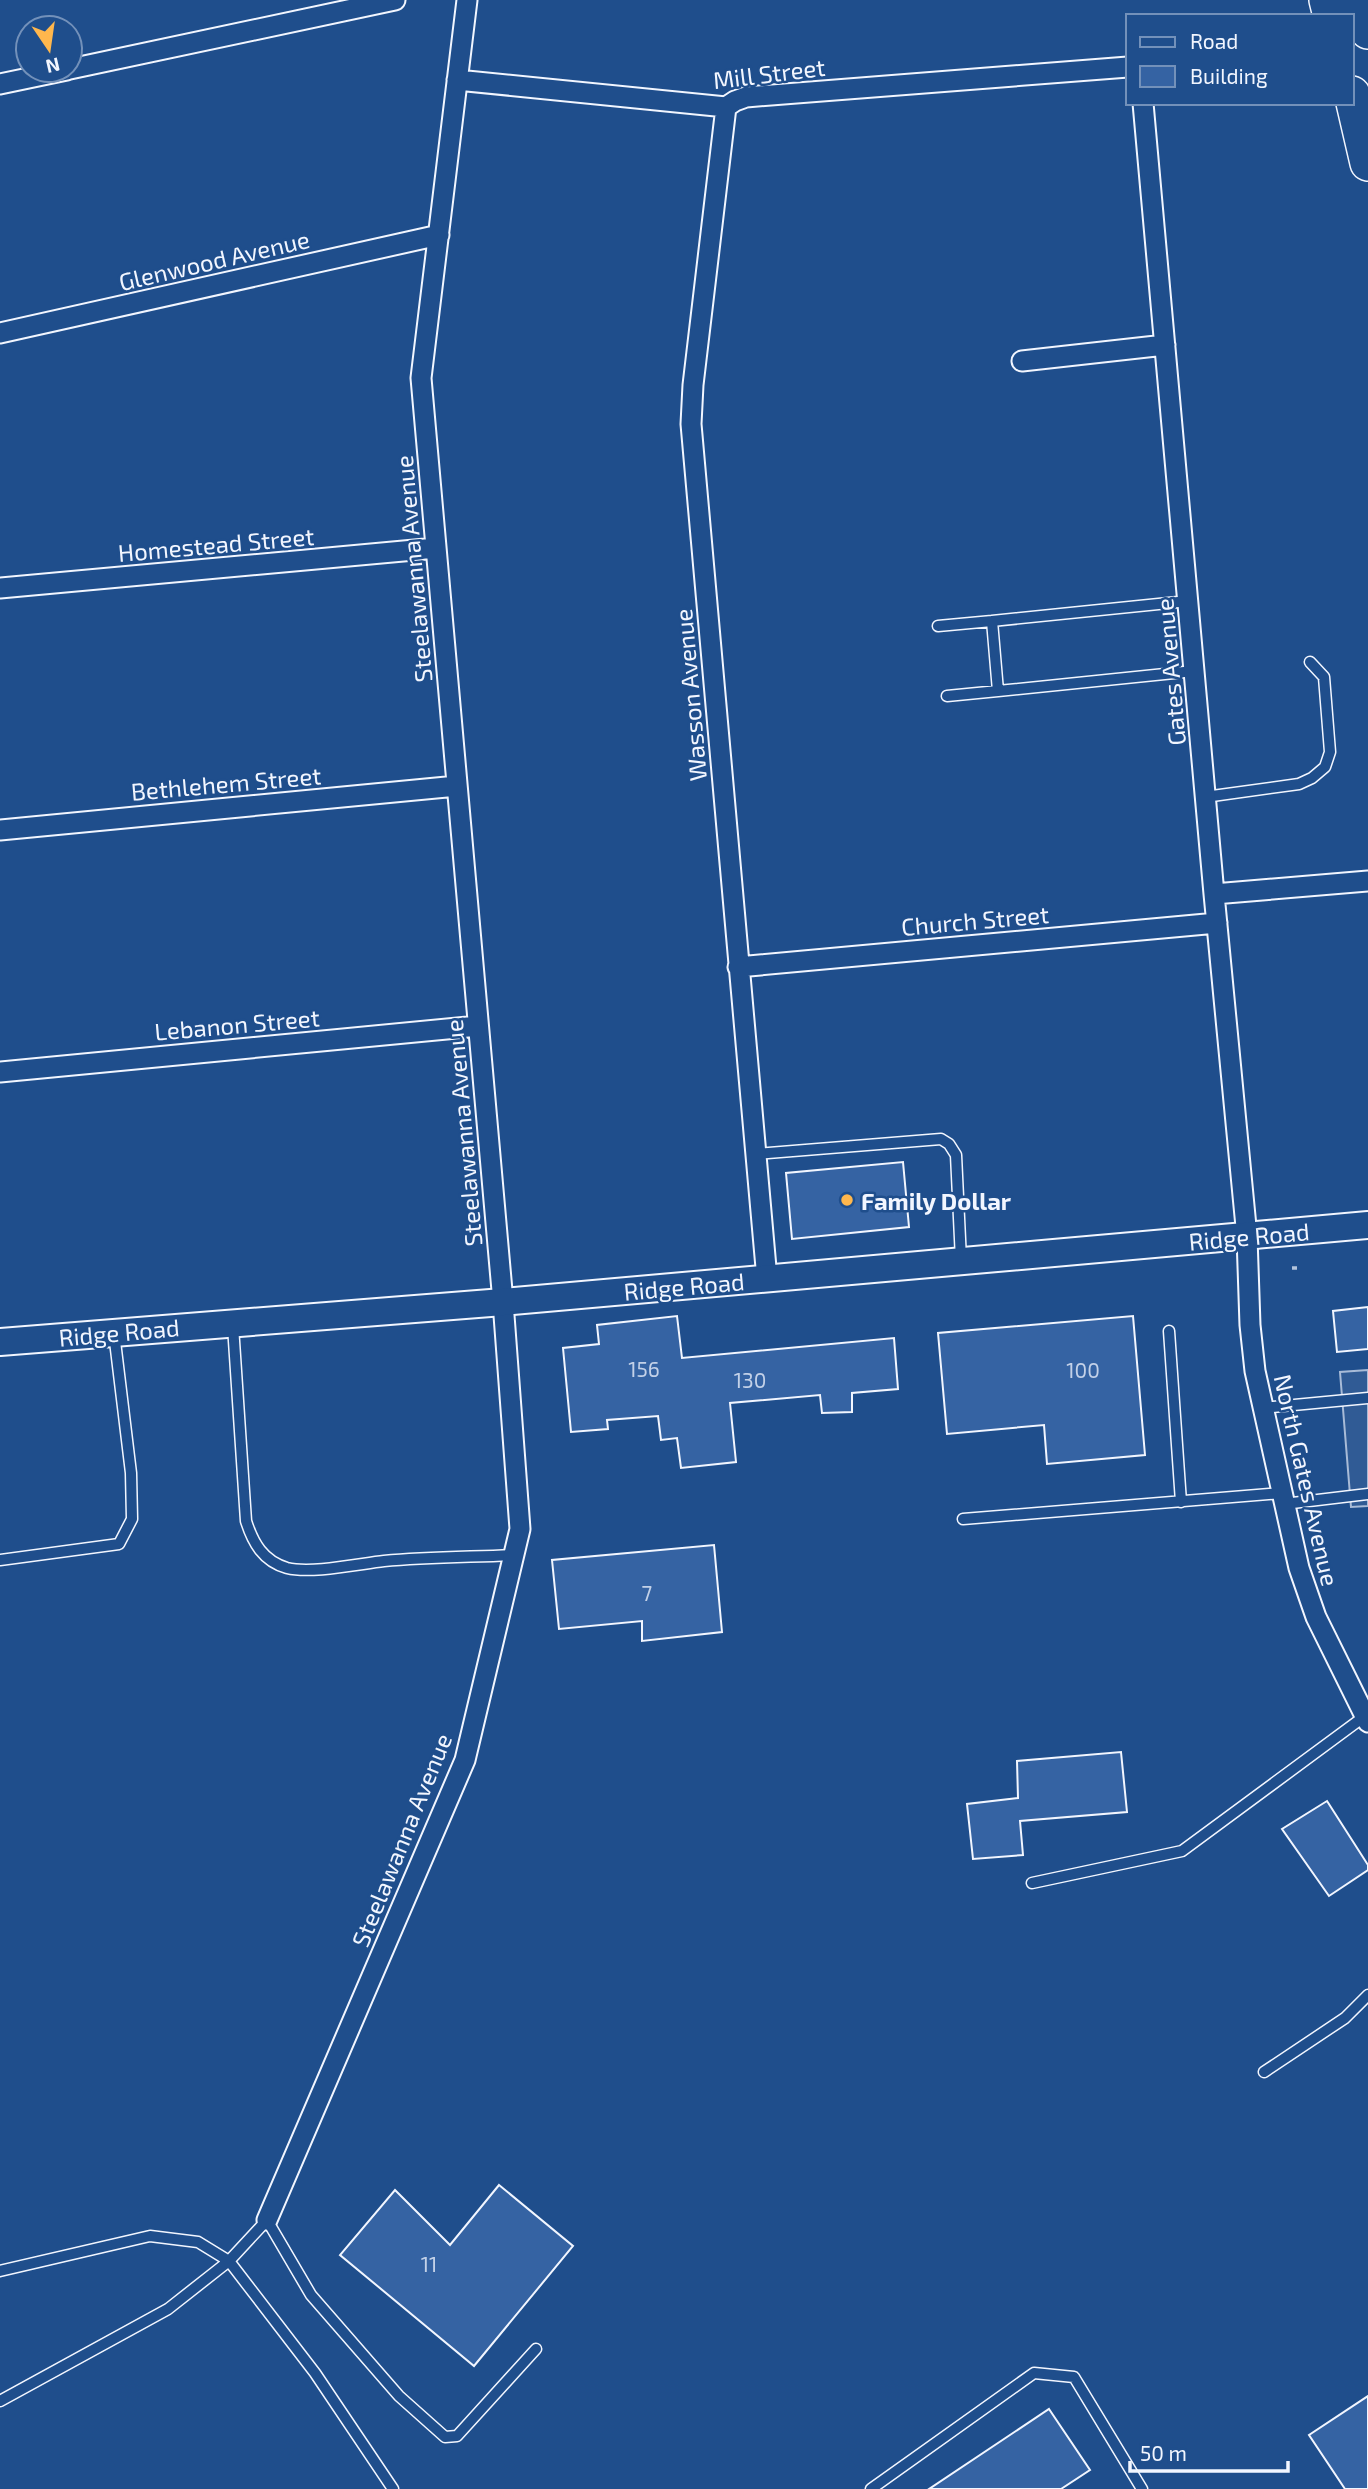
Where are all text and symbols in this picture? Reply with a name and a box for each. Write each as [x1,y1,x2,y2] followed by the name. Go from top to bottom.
[14,14,84,84] north arrow
[1126,14,1354,105] legend
[1190,28,1238,53] text: Road
[711,52,827,94] street label: Mill Street
[44,53,62,79] text: N
[1190,63,1268,88] text: Building
[116,224,312,296] street label: Glenwood Avenue
[389,454,437,684] street label: Steelawanna Avenue
[117,521,315,567] street label: Homestead Street
[1149,597,1191,747] street label: Gates Avenue
[668,608,712,782] street label: Wasson Avenue
[130,760,322,806] street label: Bethlehem Street
[900,899,1050,941] street label: Church Street
[153,1002,321,1046] street label: Lebanon Street
[439,1018,487,1248] street label: Steelawanna Avenue
[861,1186,1012,1215] place label: Family Dollar
[839,1192,855,1208] marker: Family Dollar
[1187,1216,1311,1256] street label: Ridge Road
[622,1266,746,1306] street label: Ridge Road
[57,1312,181,1352] street label: Ridge Road
[628,1356,660,1381] house number: 156
[1066,1357,1100,1382] house number: 100
[734,1367,766,1392] house number: 130
[1269,1371,1345,1589] street label: North Gates Avenue
[642,1580,653,1605] house number: 7
[345,1729,457,1951] street label: Steelawanna Avenue
[421,2251,437,2276] house number: 11
[1130,2430,1288,2474] scale bar
[1140,2440,1187,2465] text: 50 m

